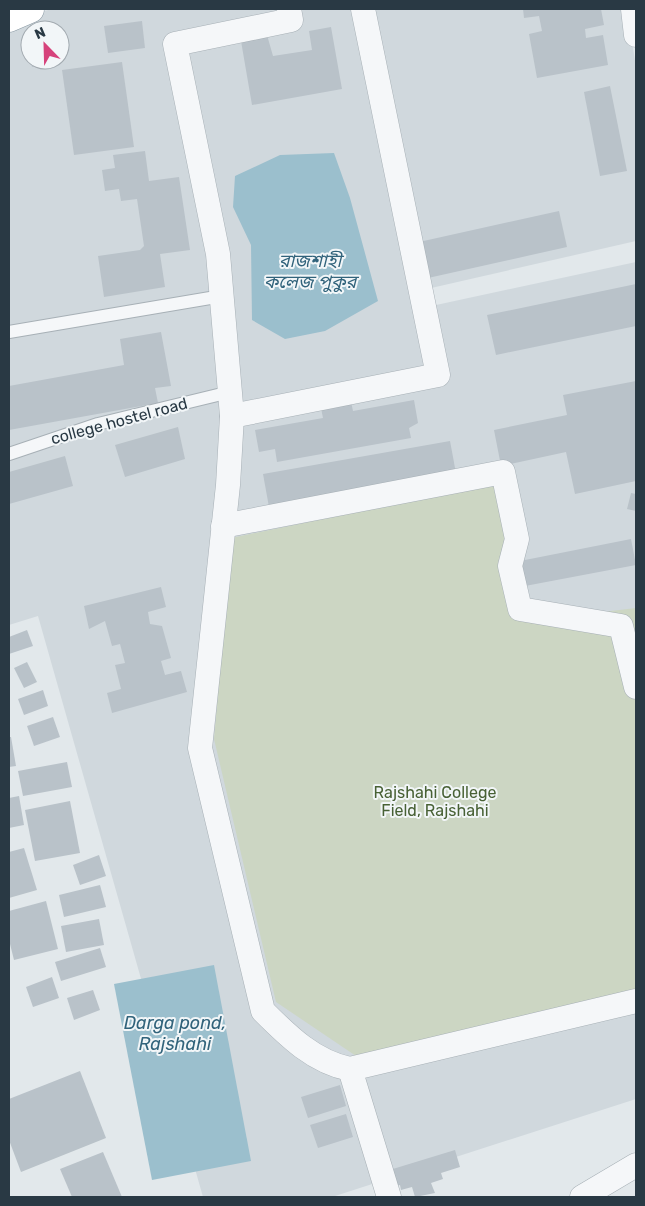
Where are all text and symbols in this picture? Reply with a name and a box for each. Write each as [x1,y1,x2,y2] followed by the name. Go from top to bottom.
[20,20,70,70] north arrow
[32,24,48,43] text: N
[264,250,359,293] water label: রাজশাহী কলেজ পুকুর
[49,394,189,448] street label: college hostel road
[374,783,496,820] park label: Rajshahi College Field, Rajshahi
[124,1012,226,1055] water label: Darga pond, Rajshahi

